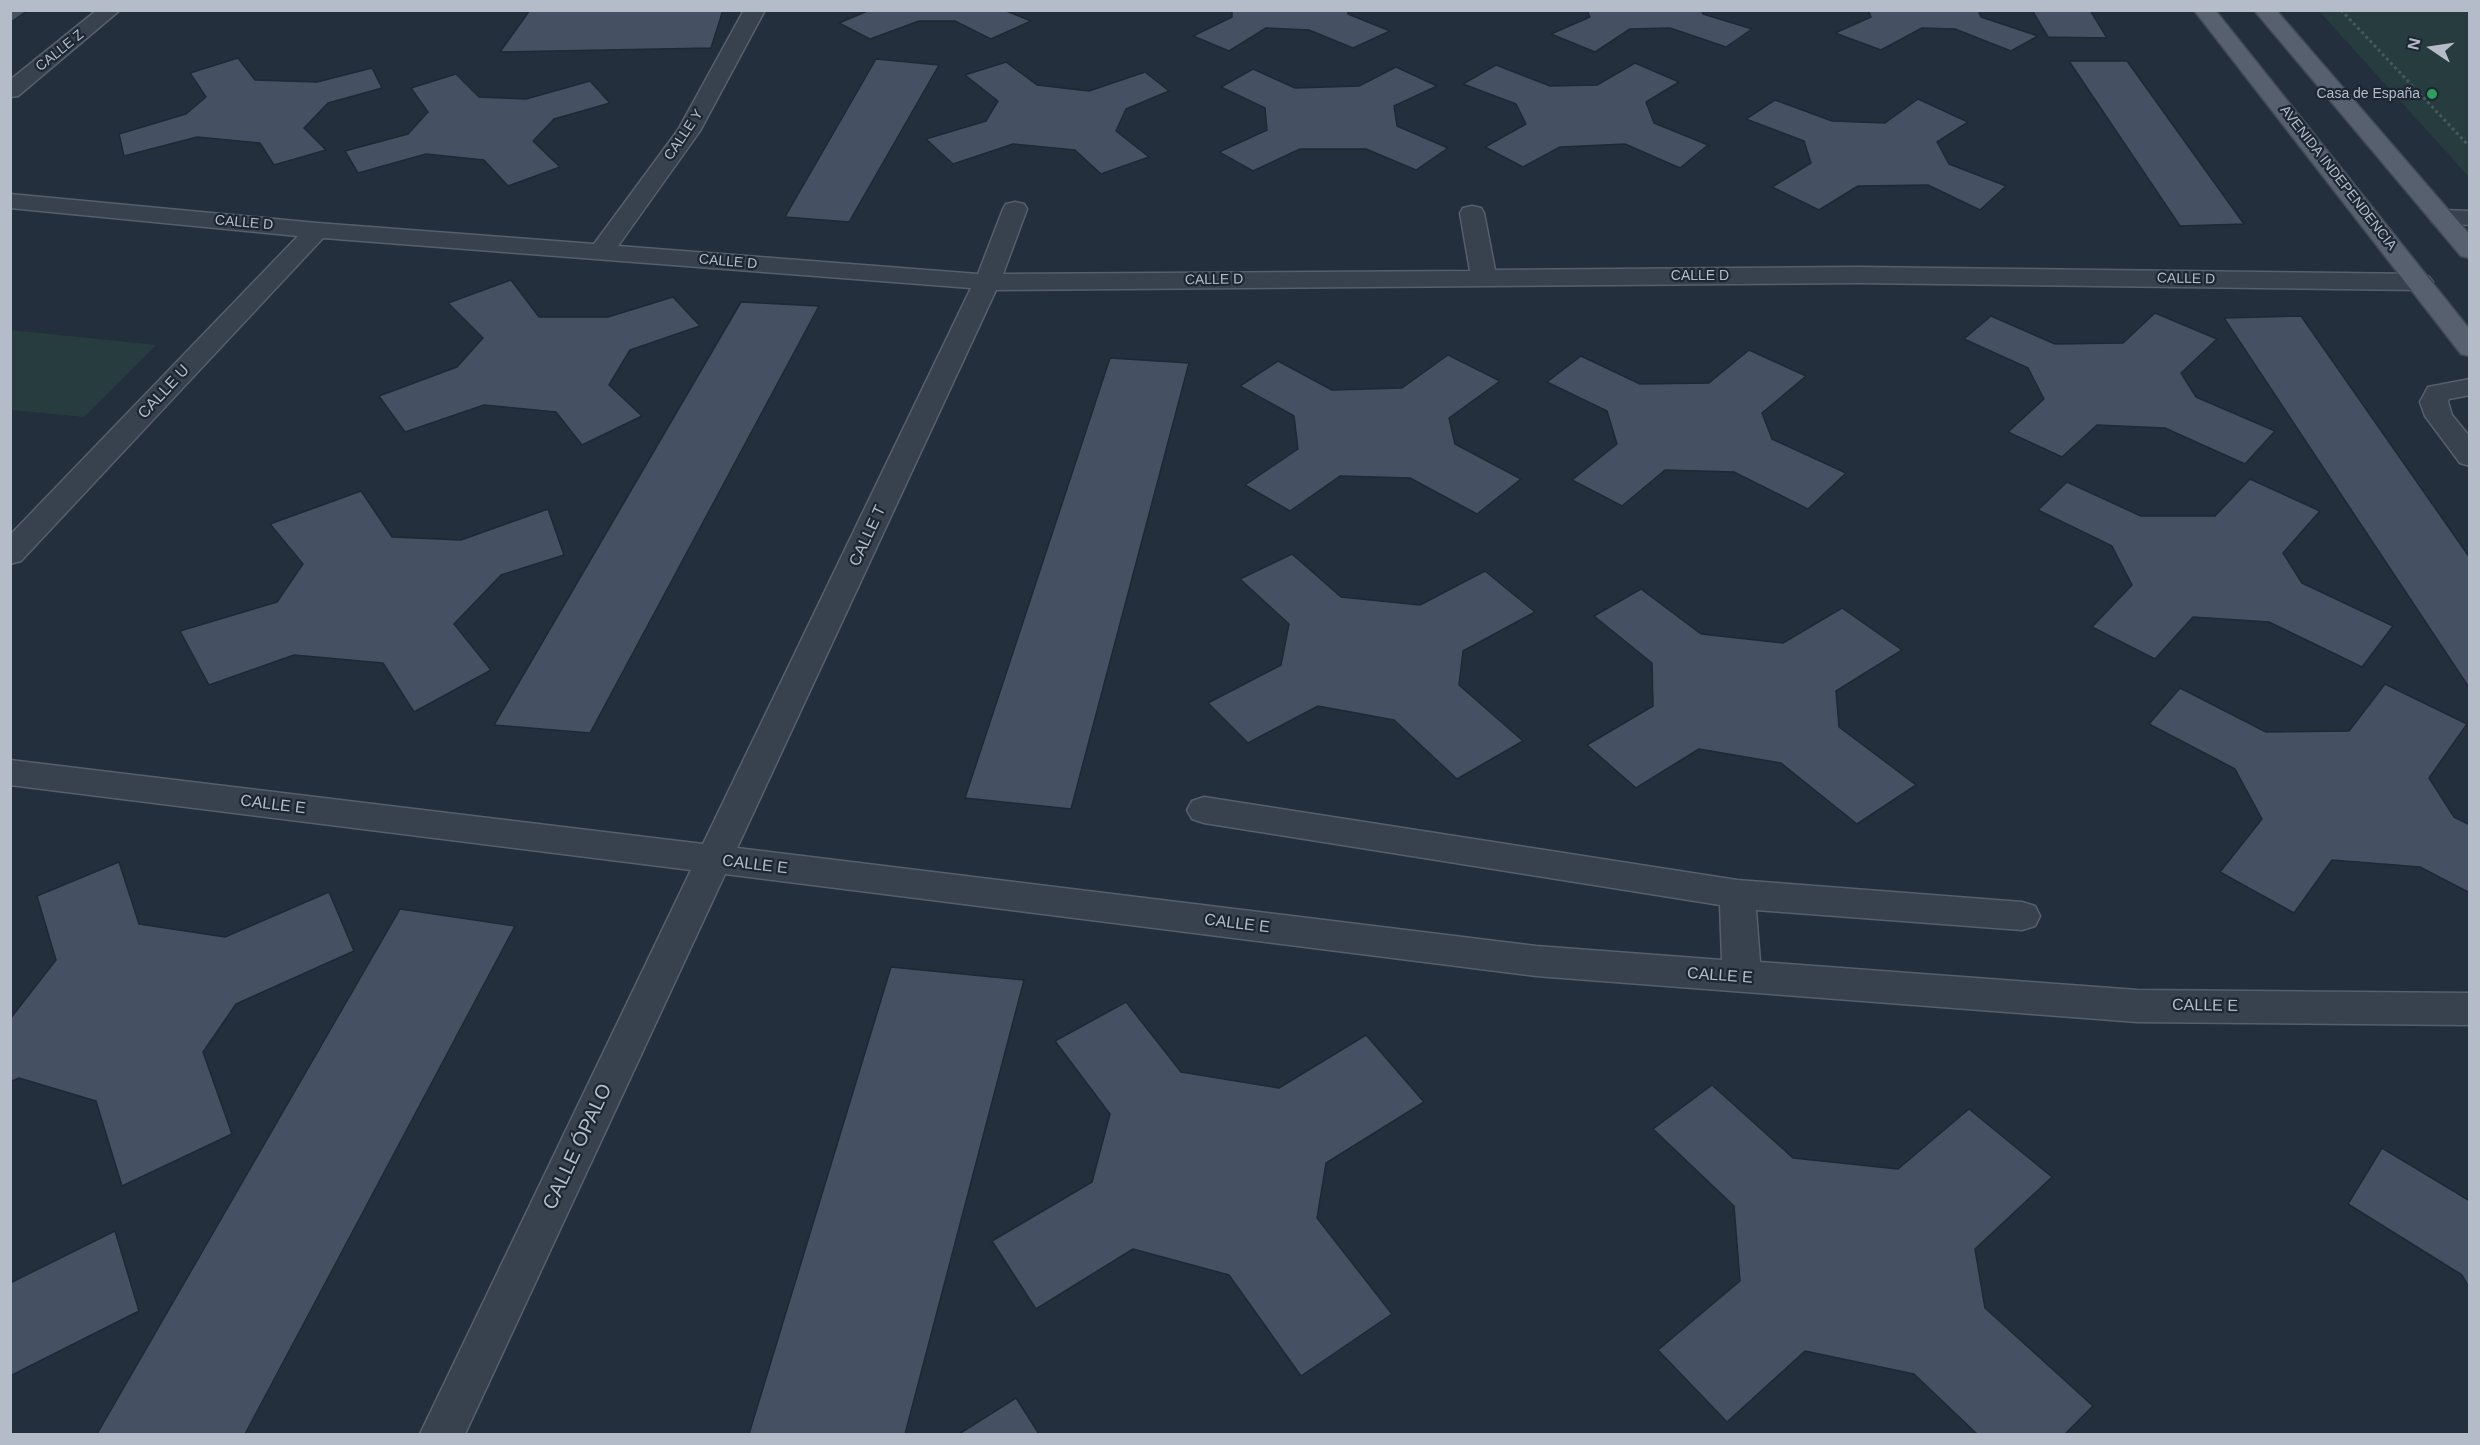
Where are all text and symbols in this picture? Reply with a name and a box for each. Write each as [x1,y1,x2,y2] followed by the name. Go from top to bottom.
[2402,18,2462,78] north arrow
[33,27,87,75] street label: CALLE Z
[2404,36,2424,51] text: N
[2316,86,2420,102] place label: Casa de España
[2425,87,2439,101] marker: Casa de España
[2276,102,2400,254] street label: AVENIDA INDEPENDENCIA
[661,106,707,164] street label: CALLE Y
[214,212,274,234] street label: CALLE D
[698,251,758,273] street label: CALLE D
[1671,268,1729,284] street label: CALLE D
[2157,270,2215,288] street label: CALLE D
[1185,271,1243,289] street label: CALLE D
[134,361,194,423] street label: CALLE U
[846,503,890,569] street label: CALLE T
[239,791,307,819] street label: CALLE E
[721,851,789,879] street label: CALLE E
[1203,910,1271,938] street label: CALLE E
[1687,964,1753,988] street label: CALLE E
[2172,996,2238,1016] street label: CALLE E
[538,1080,618,1214] street label: CALLE ÓPALO

